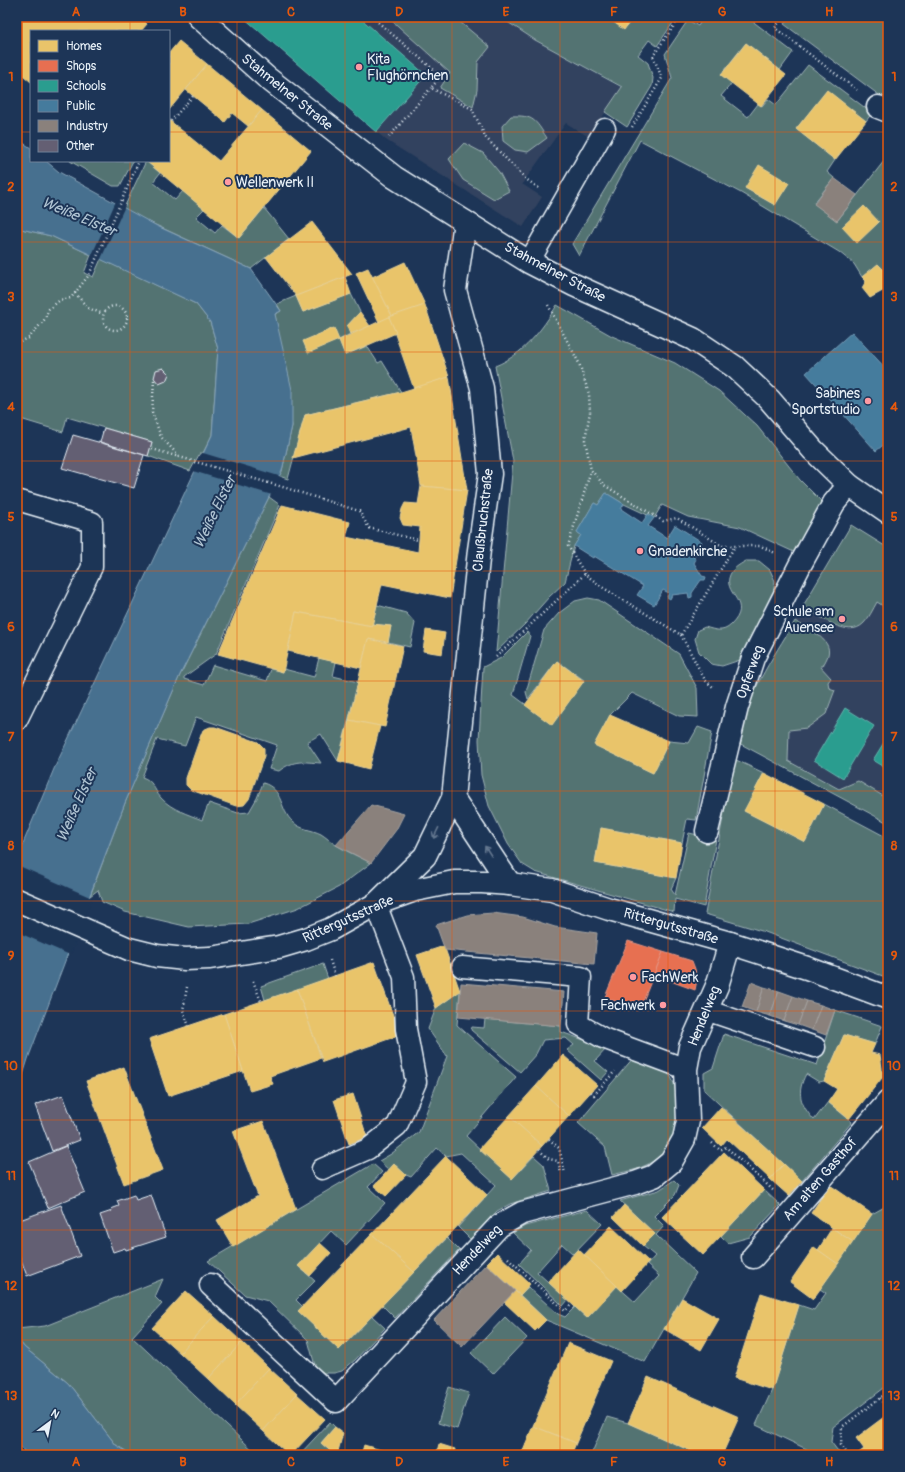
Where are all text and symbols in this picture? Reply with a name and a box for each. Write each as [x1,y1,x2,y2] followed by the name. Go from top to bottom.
[72,4,81,20] text: A
[179,4,187,20] text: B
[287,4,295,20] text: C
[395,4,403,20] text: D
[503,4,510,20] text: E
[610,4,618,20] text: F
[718,4,727,20] text: G
[825,4,833,20] text: H
[30,30,170,162] legend
[66,39,102,54] text: Homes
[238,50,336,134] street label: Stahmelner Straße
[367,51,448,84] place label: Kita Flughörnchen
[66,59,97,74] text: Shops
[354,62,364,72] marker: Kita Flughörnchen
[8,69,14,85] text: 1
[891,69,897,85] text: 1
[66,79,106,94] text: Schools
[66,99,96,114] text: Public
[66,119,108,134] text: Industry
[66,139,95,154] text: Other
[236,174,314,191] place label: Wellenwerk II
[223,177,233,187] marker: Wellenwerk II
[7,179,15,195] text: 2
[890,179,898,195] text: 2
[39,193,120,242] water label: Weiße Elster
[501,238,609,306] street label: Stahmelner Straße
[7,289,15,305] text: 3
[890,289,898,305] text: 3
[791,385,861,418] place label: Sabines Sportstudio
[863,396,873,406] marker: Sabines Sportstudio
[7,399,15,415] text: 4
[890,399,898,415] text: 4
[469,468,497,572] street label: Claußbruchstraße
[189,471,241,551] water label: Weiße Elster
[7,509,15,525] text: 5
[890,509,898,525] text: 5
[648,543,727,560] place label: Gnadenkirche
[635,546,645,556] marker: Gnadenkirche
[773,603,834,636] place label: Schule am Auensee
[837,614,847,624] marker: Schule am Auensee
[7,619,15,635] text: 6
[890,619,898,635] text: 6
[732,643,768,701] street label: Opferweg
[8,729,15,745] text: 7
[891,729,898,745] text: 7
[52,764,102,845] water label: Weiße Elster
[432,827,439,839] one-way arrow
[8,838,15,854] text: 8
[891,838,898,854] text: 8
[484,846,492,857] one-way arrow
[300,891,396,947] street label: Rittergutsstraße
[622,904,720,948] street label: Rittergutsstraße
[8,948,15,964] text: 9
[891,948,898,964] text: 9
[641,969,699,986] place label: FachWerk
[628,972,638,982] marker: FachWerk
[684,983,724,1049] street label: Hendelweg
[600,997,655,1014] place label: Fachwerk
[658,1000,668,1010] marker: Fachwerk
[4,1058,18,1074] text: 10
[887,1058,901,1074] text: 10
[779,1134,861,1224] street label: Am alten Gasthof
[6,1168,16,1184] text: 11
[889,1168,899,1184] text: 11
[449,1221,505,1279] street label: Hendelweg
[5,1278,17,1294] text: 12
[888,1278,900,1294] text: 12
[5,1388,17,1404] text: 13
[888,1388,900,1404] text: 13
[30,1402,70,1442] north arrow
[48,1406,62,1422] text: N
[72,1454,81,1470] text: A
[179,1454,187,1470] text: B
[287,1454,295,1470] text: C
[395,1454,403,1470] text: D
[503,1454,510,1470] text: E
[610,1454,618,1470] text: F
[718,1454,727,1470] text: G
[825,1454,833,1470] text: H

